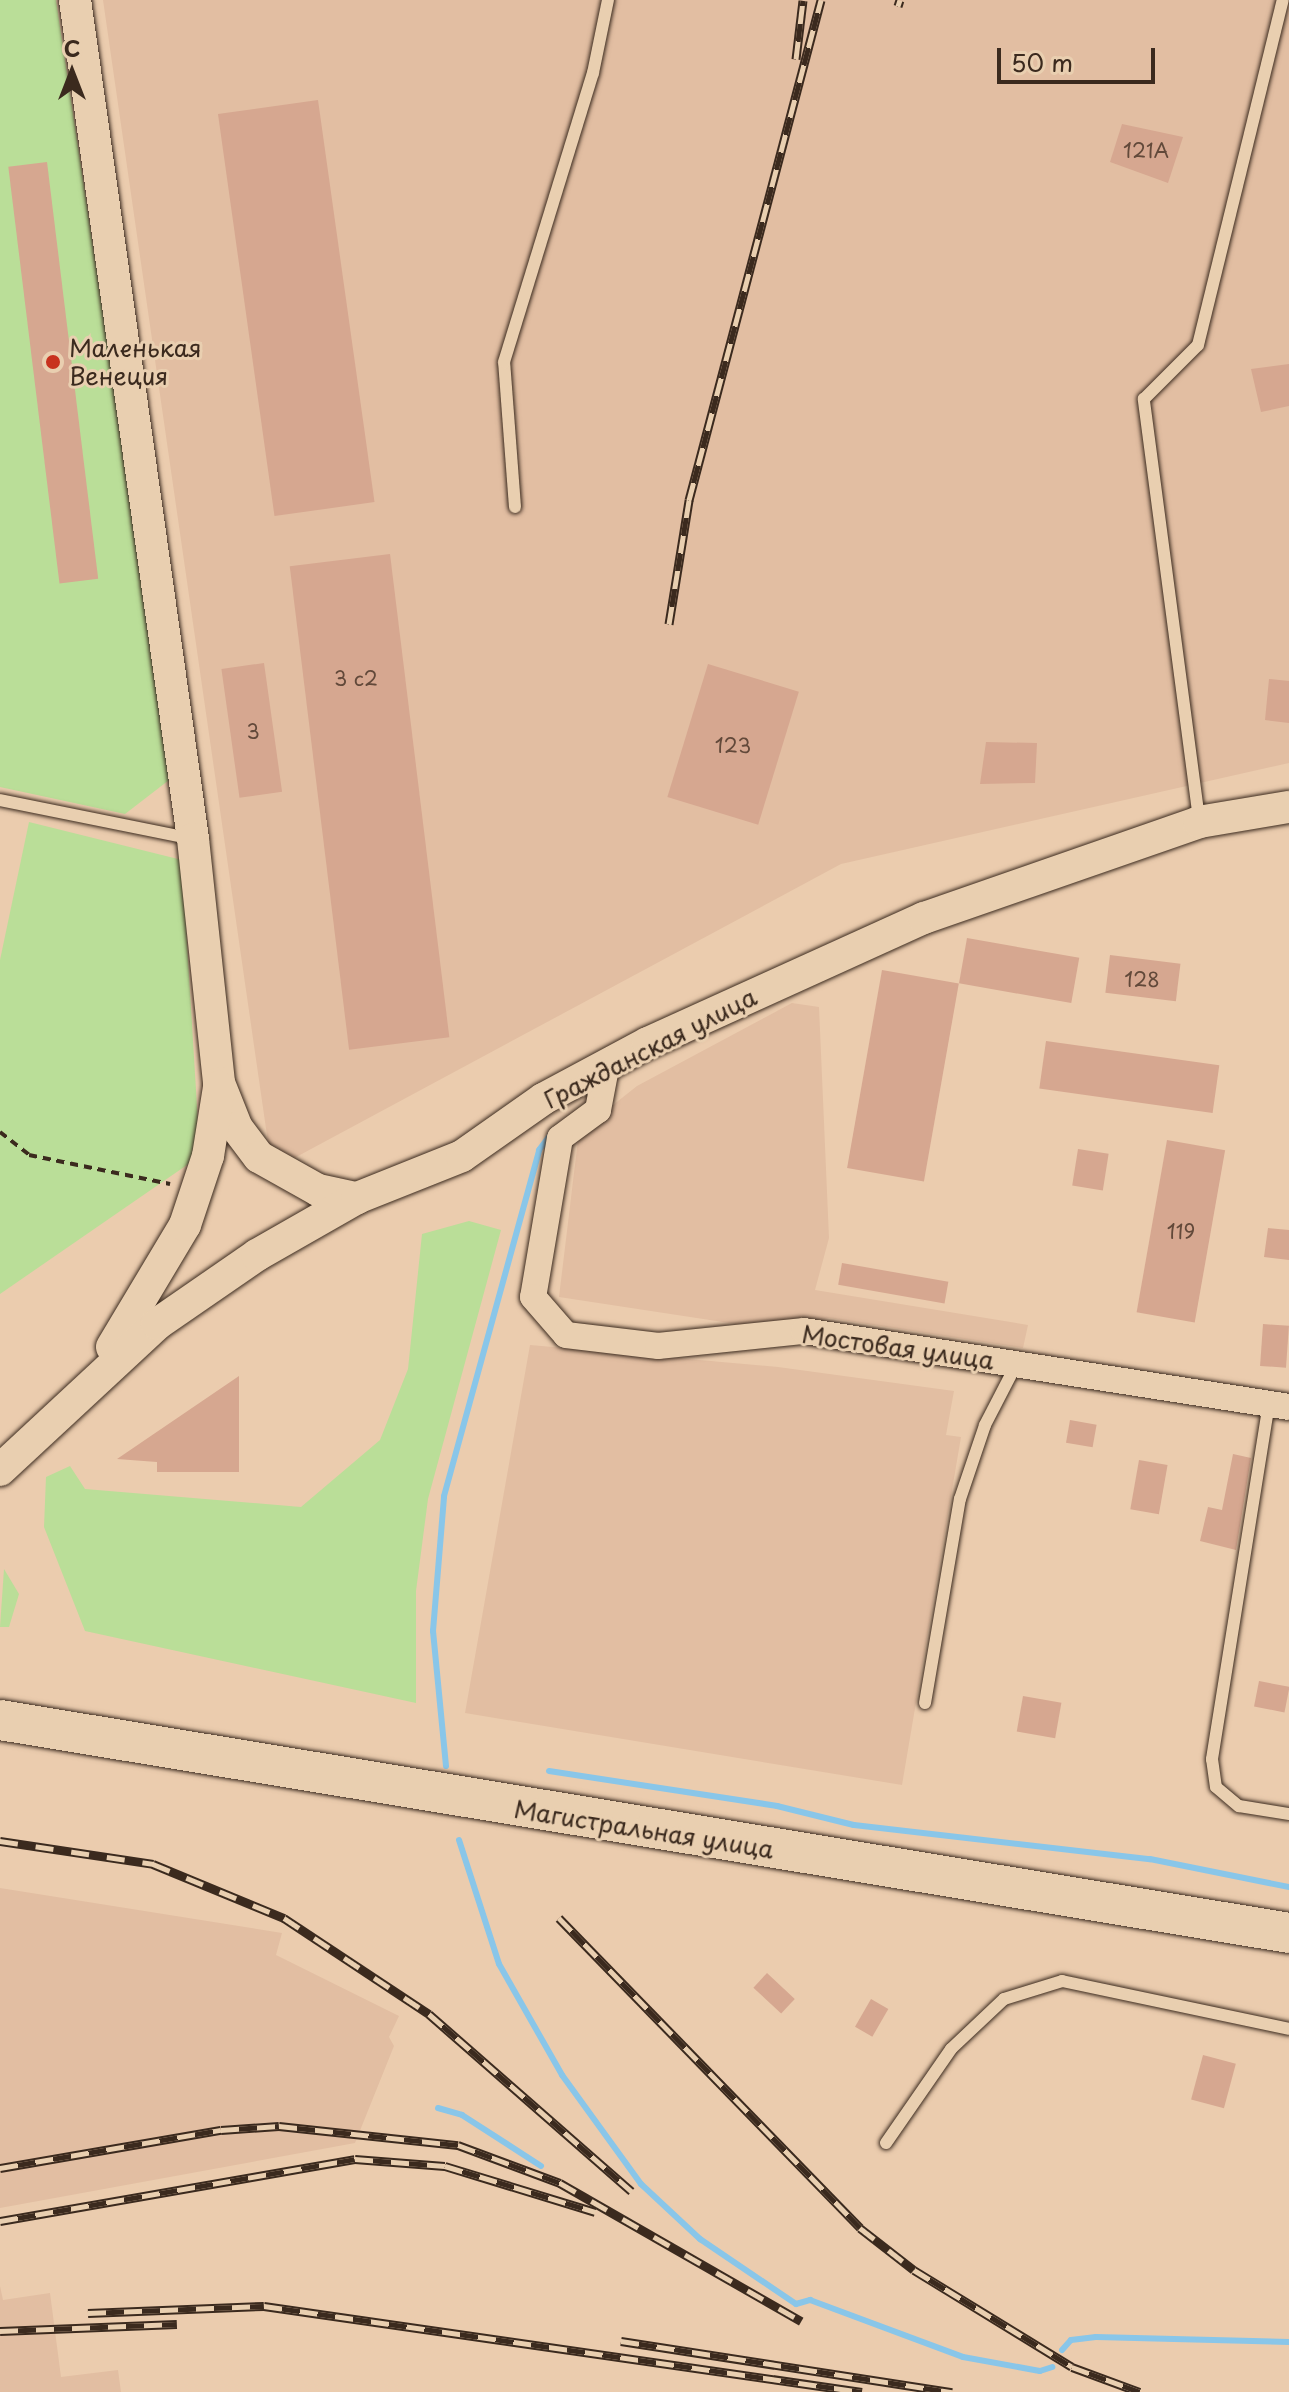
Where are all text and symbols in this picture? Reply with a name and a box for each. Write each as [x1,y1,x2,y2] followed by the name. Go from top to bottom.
[64,31,80,64] text: С
[32,32,112,112] north arrow
[1001,32,1159,82] scale bar
[1011,44,1073,80] text: 50 m
[1123,138,1169,162] house number: 121А
[69,334,202,390] place label: Маленькая Венеция
[44,353,62,371] marker: Маленькая Венеция
[334,666,378,690] house number: 3 с2
[246,719,260,743] house number: 3
[715,733,751,757] house number: 123
[1124,967,1160,991] house number: 128
[538,982,762,1114] street label: Гражданская улица
[1167,1219,1195,1243] house number: 119
[799,1319,997,1375] street label: Мостовая улица
[511,1794,777,1864] street label: Магистральная улица

